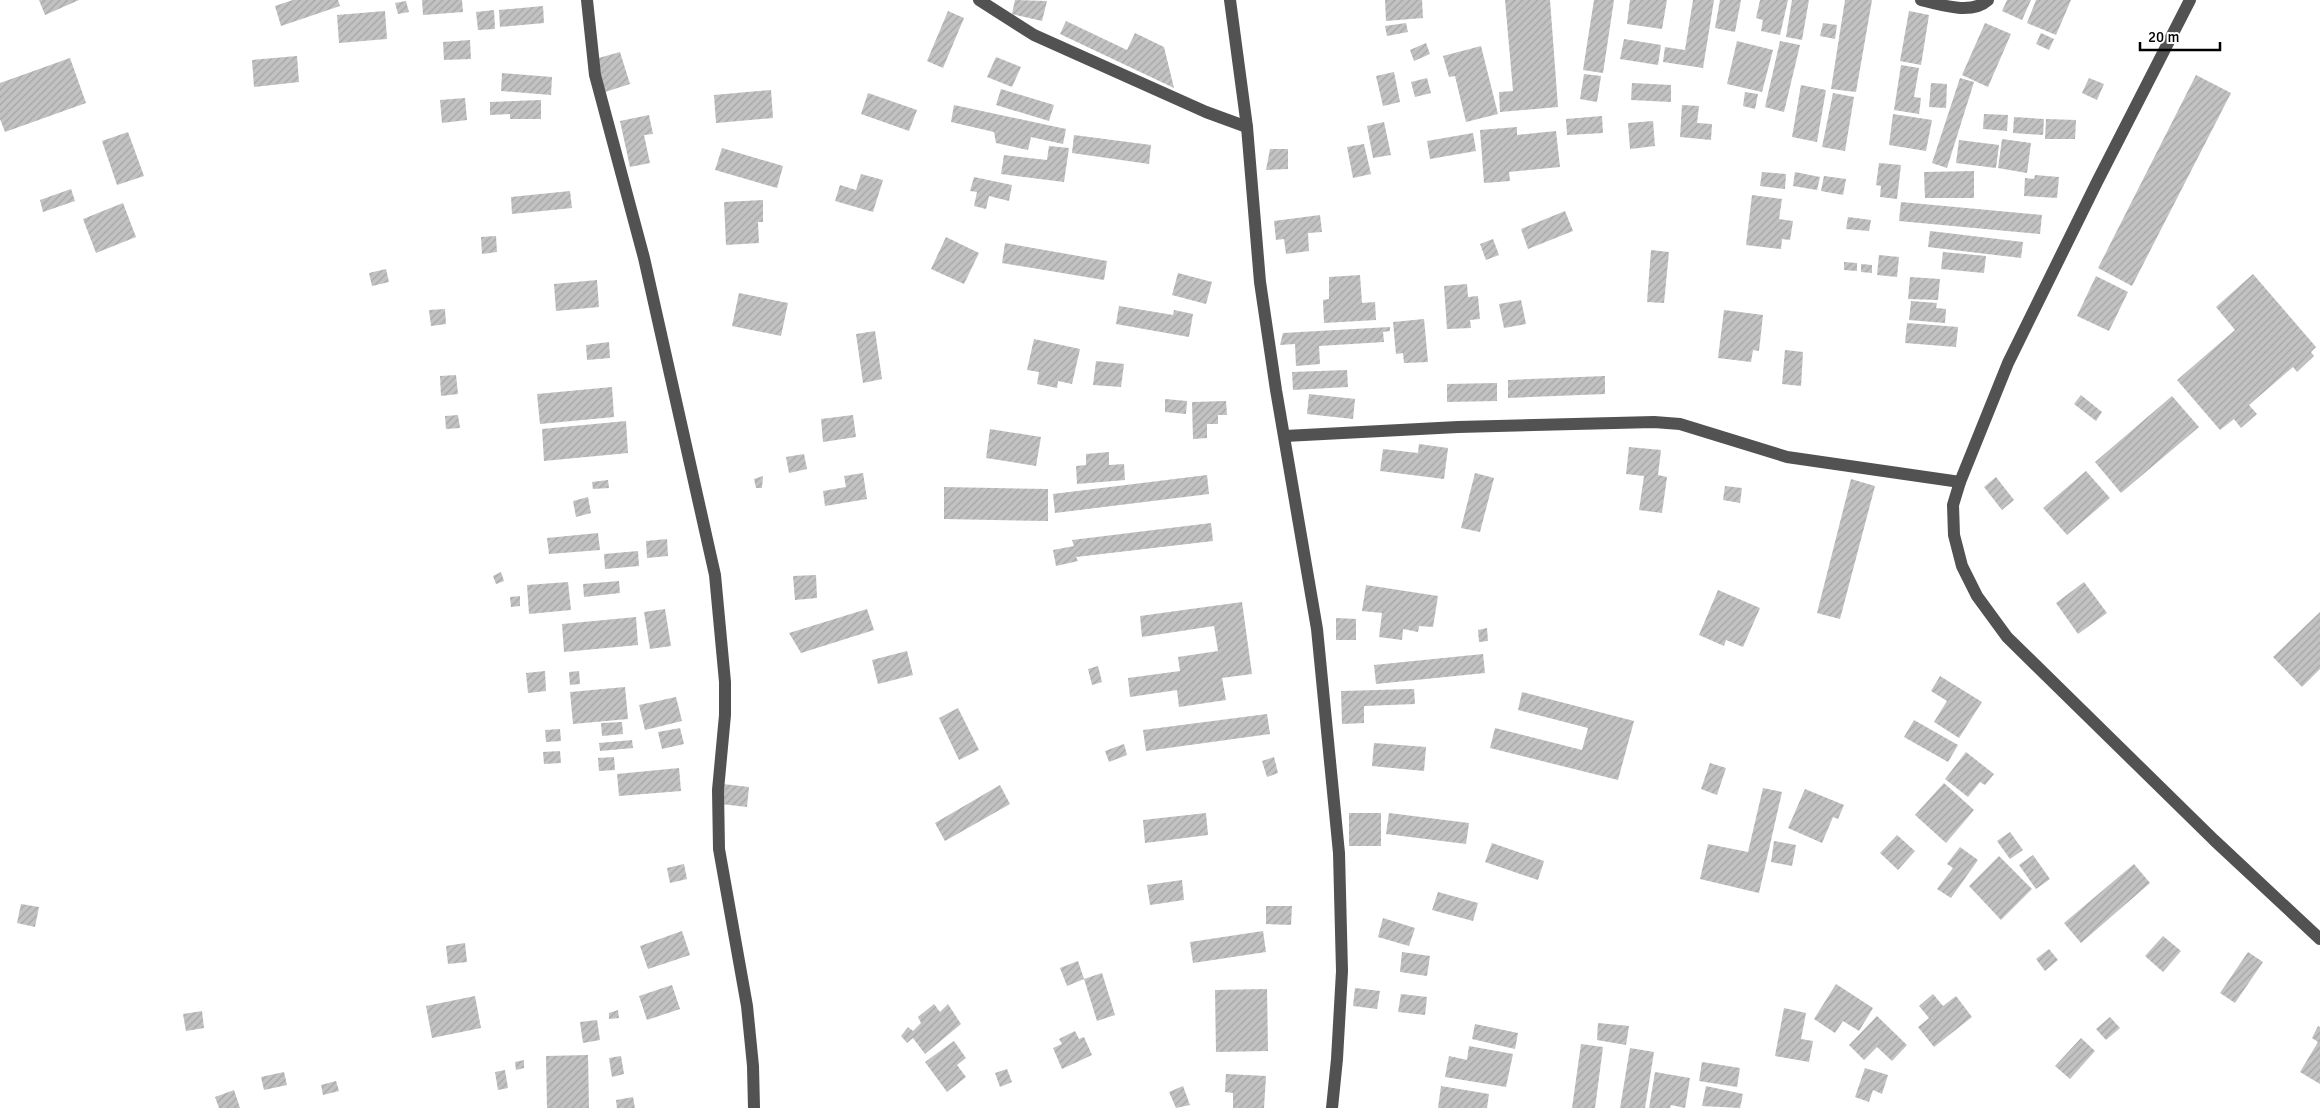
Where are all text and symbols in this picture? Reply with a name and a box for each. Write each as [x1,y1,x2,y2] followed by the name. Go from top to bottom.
[2140,20,2220,52] scale bar
[2148,28,2179,46] text: 20 m

